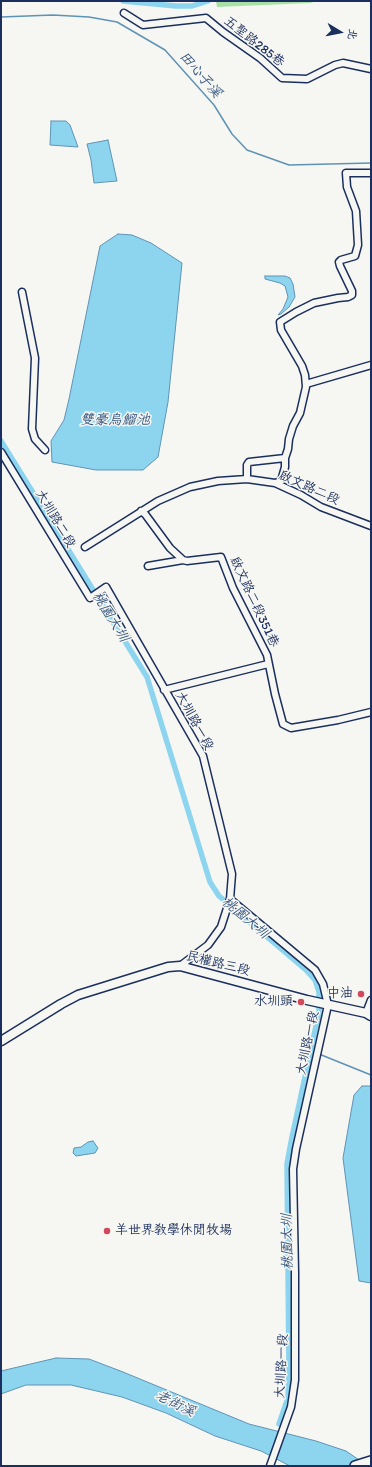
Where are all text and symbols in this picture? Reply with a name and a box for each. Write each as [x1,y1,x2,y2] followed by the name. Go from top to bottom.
[320,12,360,52] north arrow
[221,13,287,71] street label: 五聖路285巷
[345,28,360,41] text: 北
[175,48,225,102] water label: 田心子溪
[80,412,150,428] water label: 雙豪烏鰡池
[276,468,342,508] street label: 啟文路二段
[32,487,78,551] street label: 大圳路二段
[226,554,282,650] street label: 啟文路二段351巷
[88,589,132,645] water label: 桃園大圳
[171,689,217,753] street label: 大圳路一段
[218,894,272,942] water label: 桃園大圳
[185,949,251,979] street label: 民權路三段
[327,986,353,1002] place label: 中油
[356,989,366,999] marker: 中油
[254,994,293,1010] place label: 水圳頭
[296,997,306,1007] marker: 水圳頭
[294,1010,322,1076] street label: 大圳路一段
[279,1214,297,1270] water label: 桃園大圳
[115,1223,232,1239] place label: 羊世界教學休閒牧場
[102,1226,112,1236] marker: 羊世界教學休閒牧場
[273,1333,291,1399] street label: 大圳路一段
[152,1387,198,1421] water label: 老街溪

